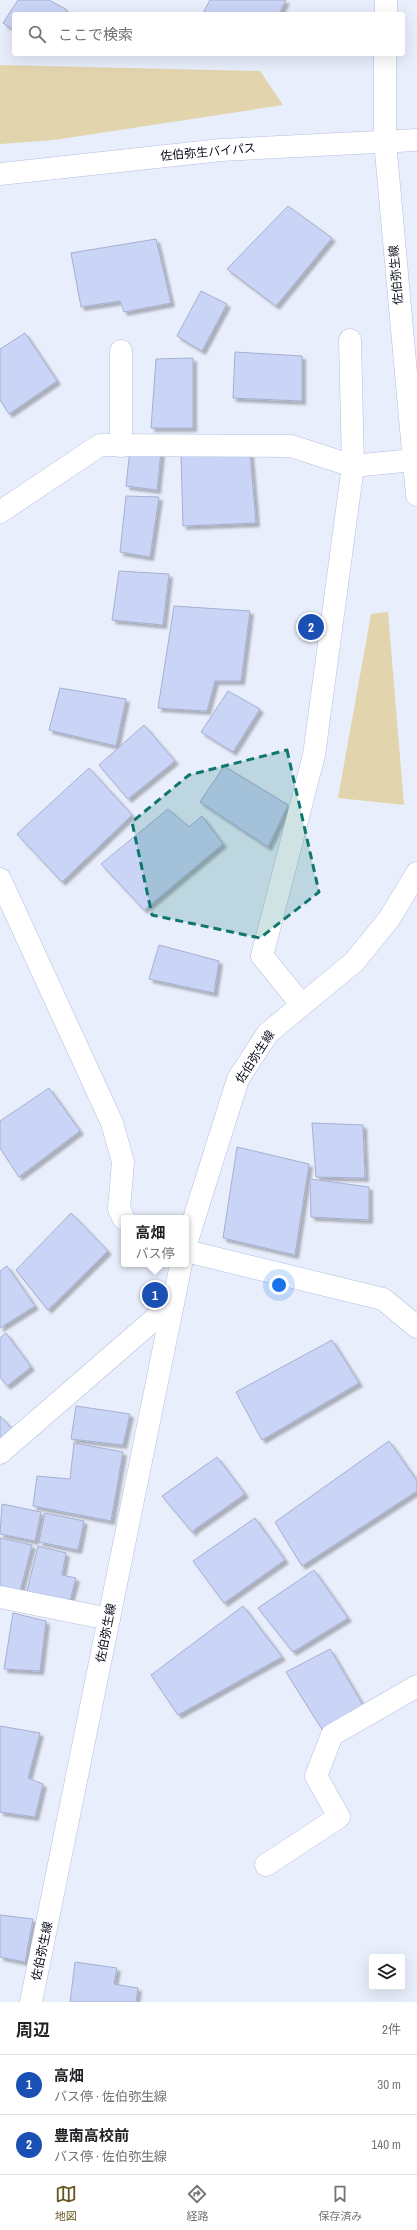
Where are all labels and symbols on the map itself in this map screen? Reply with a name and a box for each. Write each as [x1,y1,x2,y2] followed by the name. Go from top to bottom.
[160,140,256,164] street label: 佐伯弥生バイパス
[385,244,407,306] street label: 佐伯弥生線
[298,612,324,642] pin: 2
[232,1027,278,1087] street label: 佐伯弥生線
[269,1275,289,1295] your location
[142,1280,168,1310] pin: 1
[92,1602,120,1664] street label: 佐伯弥生線
[28,1920,56,1982] street label: 佐伯弥生線

